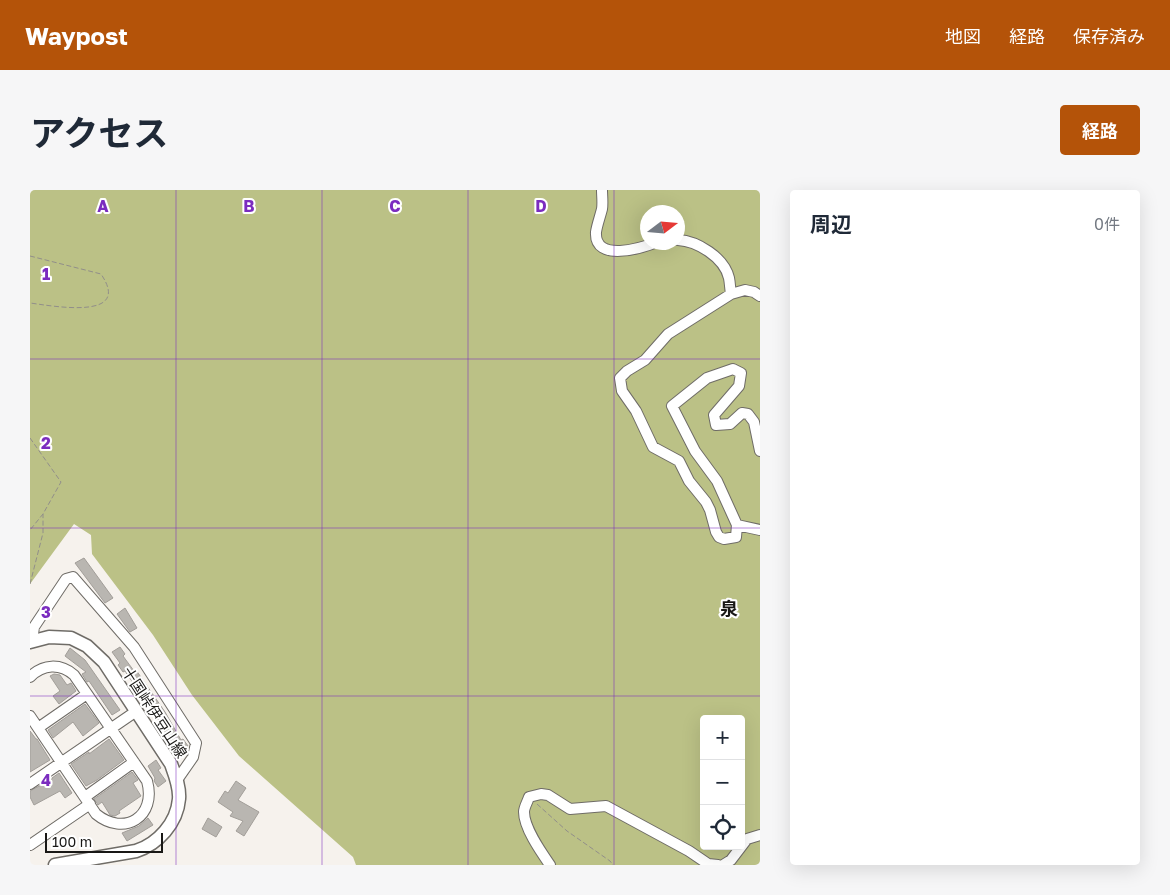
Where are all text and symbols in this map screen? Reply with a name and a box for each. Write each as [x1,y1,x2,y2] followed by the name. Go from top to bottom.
[25,21,128,50] text: Waypost
[945,25,981,47] text: 地図
[1009,25,1045,47] text: 経路
[1073,25,1145,47] text: 保存済み
[1060,105,1140,155] button: 経路
[30,112,168,154] text: アクセス
[97,196,109,216] text: A
[243,196,255,216] text: B
[389,196,401,216] text: C
[535,196,547,216] text: D
[640,205,685,250] north arrow
[810,211,852,237] text: 周辺
[1094,214,1120,234] text: 0件
[42,264,50,284] text: 1
[41,433,51,453] text: 2
[720,597,738,619] district label: 泉
[41,602,51,622] text: 3
[119,663,191,761] street label: 十国峠伊豆山線
[700,715,745,850] map controls
[700,715,745,760] button: +
[700,760,745,805] button: −
[41,770,51,790] text: 4
[700,805,745,850] button: locate
[45,830,162,853] scale bar
[52,833,92,850] text: 100 m

